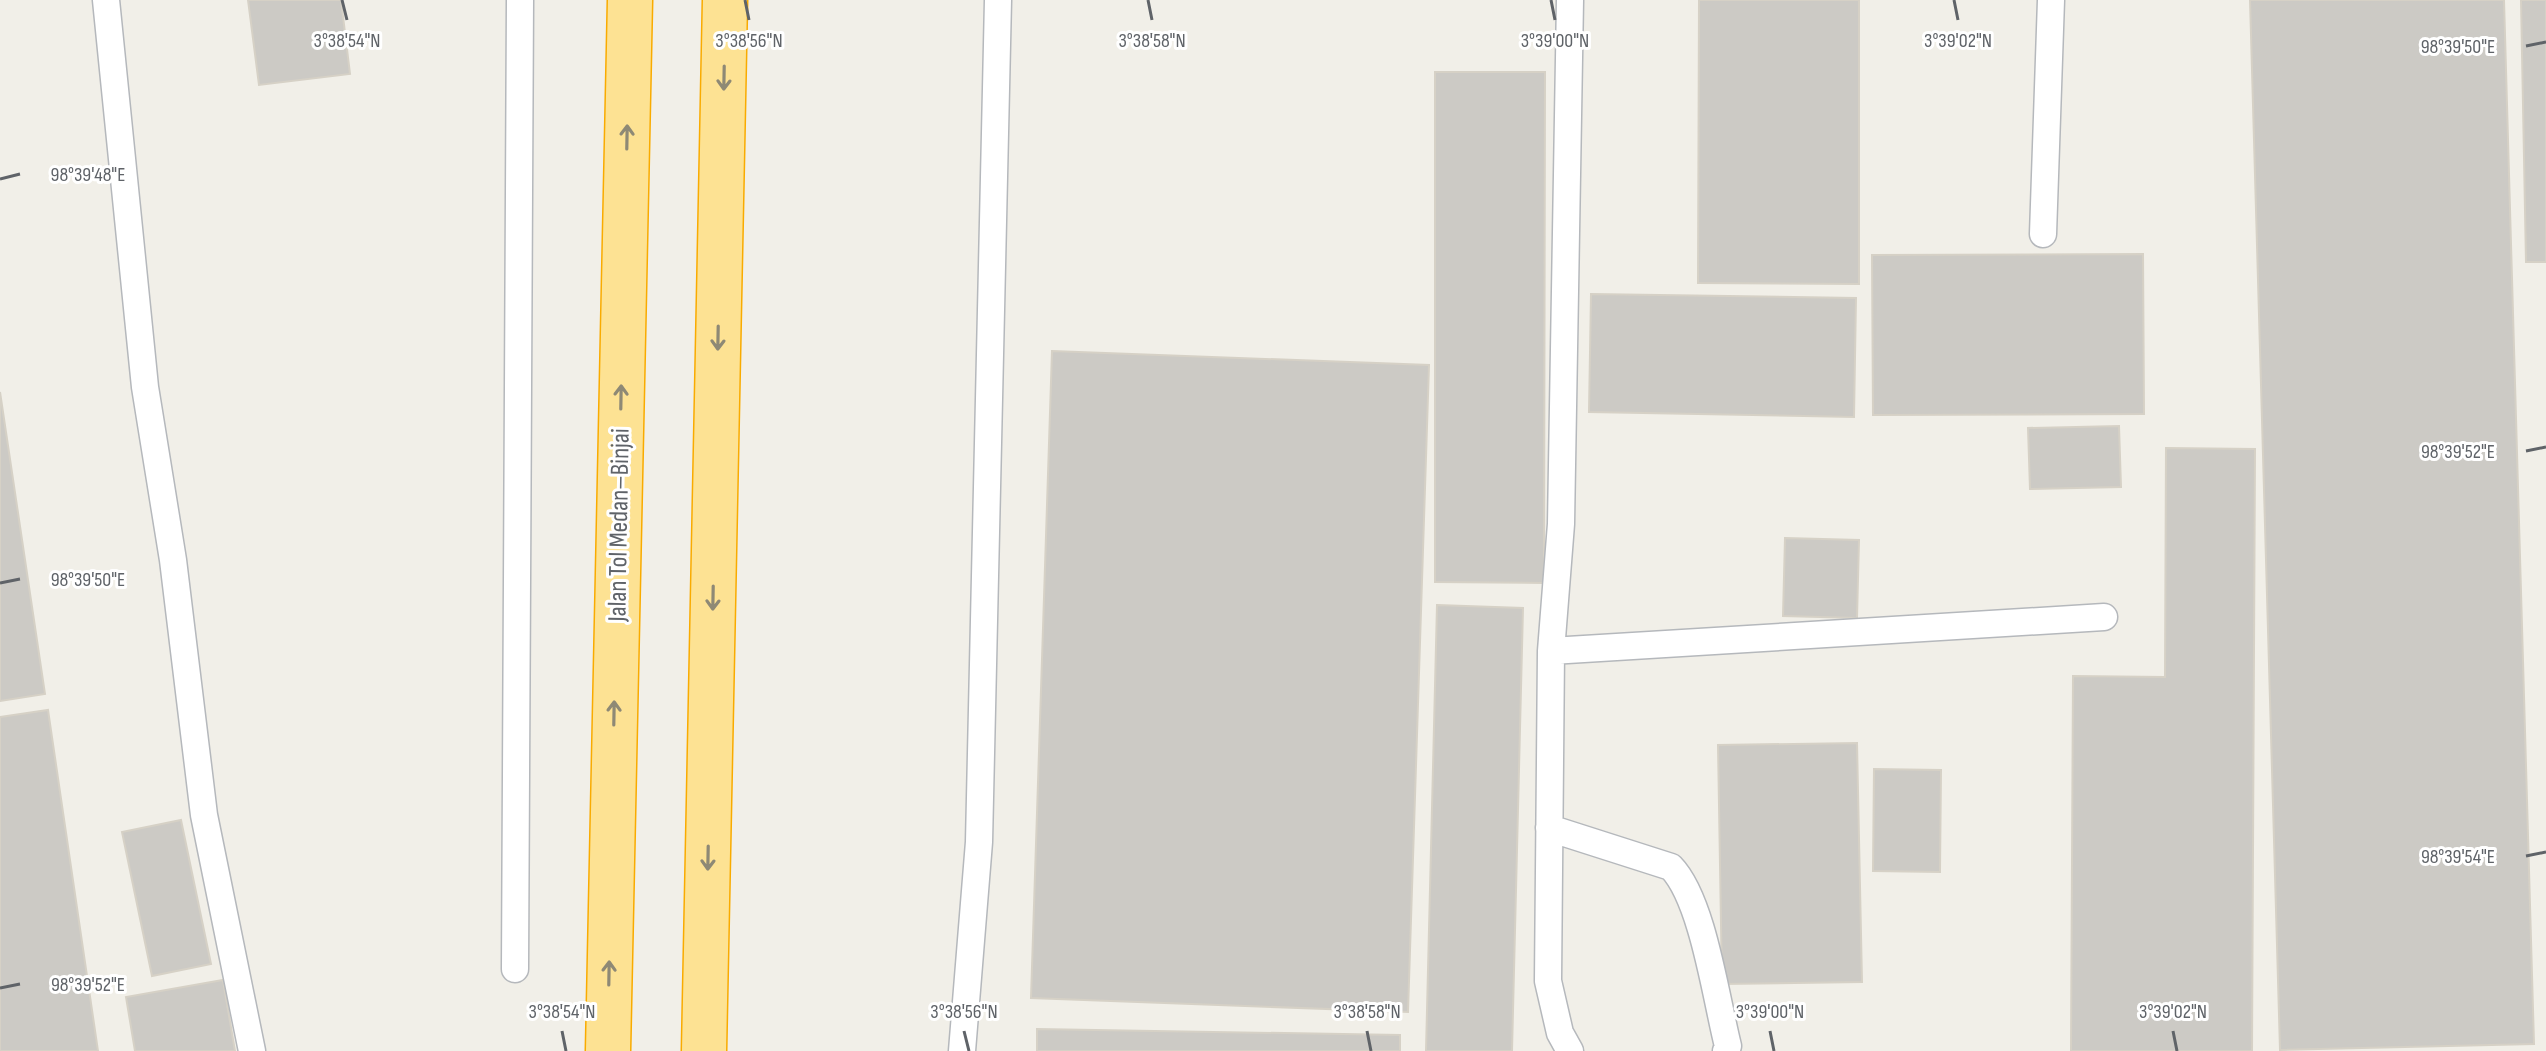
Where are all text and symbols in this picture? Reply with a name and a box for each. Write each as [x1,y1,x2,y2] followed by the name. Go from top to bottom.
[314,29,380,53] text: 3°38'54"N
[715,29,783,53] text: 3°38'56"N
[1118,29,1186,53] text: 3°38'58"N
[1521,29,1589,53] text: 3°39'00"N
[1924,29,1992,53] text: 3°39'02"N
[2421,35,2495,59] text: 98°39'50"E
[716,64,731,91] one-way arrow
[619,124,635,151] one-way arrow
[51,163,125,187] text: 98°39'48"E
[711,324,726,351] one-way arrow
[614,384,629,411] one-way arrow
[602,428,637,623] street label: Jalan Tol Medan–Binjai
[2421,440,2495,464] text: 98°39'52"E
[51,568,125,592] text: 98°39'50"E
[706,584,721,611] one-way arrow
[607,700,622,727] one-way arrow
[700,844,716,871] one-way arrow
[2421,845,2495,869] text: 98°39'54"E
[601,960,617,987] one-way arrow
[51,973,125,997] text: 98°39'52"E
[529,1000,595,1024] text: 3°38'54"N
[930,1000,998,1024] text: 3°38'56"N
[1333,1000,1401,1024] text: 3°38'58"N
[1736,1000,1804,1024] text: 3°39'00"N
[2139,1000,2207,1024] text: 3°39'02"N

